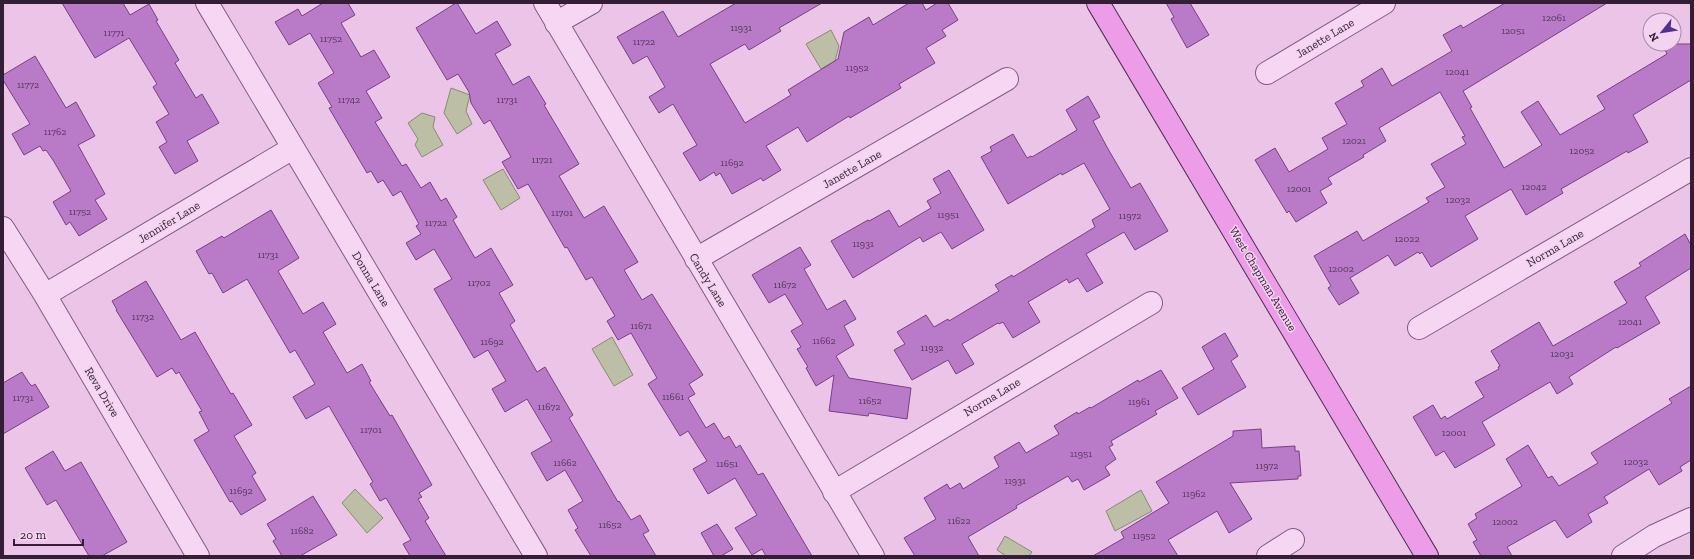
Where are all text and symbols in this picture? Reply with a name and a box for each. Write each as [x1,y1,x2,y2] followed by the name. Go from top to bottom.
[1542,12,1566,24] house number: 12061
[1642,12,1682,52] north arrow
[1293,15,1357,61] street label: Janette Lane
[730,22,752,34] house number: 11931
[1501,25,1525,37] house number: 12051
[104,27,125,39] house number: 11771
[1646,29,1661,44] text: N
[320,33,342,45] house number: 11752
[633,36,655,48] house number: 11722
[845,62,869,74] house number: 11952
[1445,66,1469,78] house number: 12041
[17,79,39,91] house number: 11772
[338,94,360,106] house number: 11742
[497,94,518,106] house number: 11731
[44,126,66,138] house number: 11762
[1342,135,1366,147] house number: 12021
[1569,145,1595,157] house number: 12052
[820,146,884,191] street label: Janette Lane
[531,154,553,166] house number: 11721
[720,157,744,169] house number: 11692
[1521,181,1547,193] house number: 12042
[1287,183,1311,195] house number: 12001
[1446,194,1470,206] house number: 12032
[136,198,203,246] street label: Jennifer Lane
[69,206,91,218] house number: 11752
[551,207,573,219] house number: 11701
[937,209,959,221] house number: 11951
[1119,210,1141,222] house number: 11972
[425,217,447,229] house number: 11722
[1226,224,1300,334] street label: West Chapman Avenue
[1524,226,1586,270] street label: Norma Lane
[1394,233,1420,245] house number: 12022
[852,238,874,250] house number: 11931
[258,249,279,261] house number: 11731
[349,249,393,309] street label: Donna Lane
[686,251,730,310] street label: Candy Lane
[1328,263,1354,275] house number: 12002
[467,277,491,289] house number: 11702
[774,279,796,291] house number: 11672
[132,311,154,323] house number: 11732
[1618,316,1642,328] house number: 12041
[630,320,652,332] house number: 11671
[812,335,836,347] house number: 11662
[480,336,504,348] house number: 11692
[920,342,944,354] house number: 11932
[1550,348,1574,360] house number: 12031
[82,365,122,420] street label: Reva Drive
[961,374,1023,419] street label: Norma Lane
[662,391,684,403] house number: 11661
[13,392,34,404] house number: 11731
[858,395,882,407] house number: 11652
[1128,396,1150,408] house number: 11961
[538,401,560,413] house number: 11672
[360,424,382,436] house number: 11701
[1442,427,1466,439] house number: 12001
[1070,448,1092,460] house number: 11951
[1624,456,1648,468] house number: 12032
[553,457,577,469] house number: 11662
[716,458,738,470] house number: 11651
[1256,460,1278,472] house number: 11972
[1004,475,1026,487] house number: 11931
[229,485,253,497] house number: 11692
[1182,488,1206,500] house number: 11962
[947,515,971,527] house number: 11622
[1492,516,1518,528] house number: 12002
[598,519,622,531] house number: 11652
[14,521,83,547] scale bar
[290,525,314,537] house number: 11682
[20,528,47,542] text: 20 m
[1132,530,1156,542] house number: 11952

